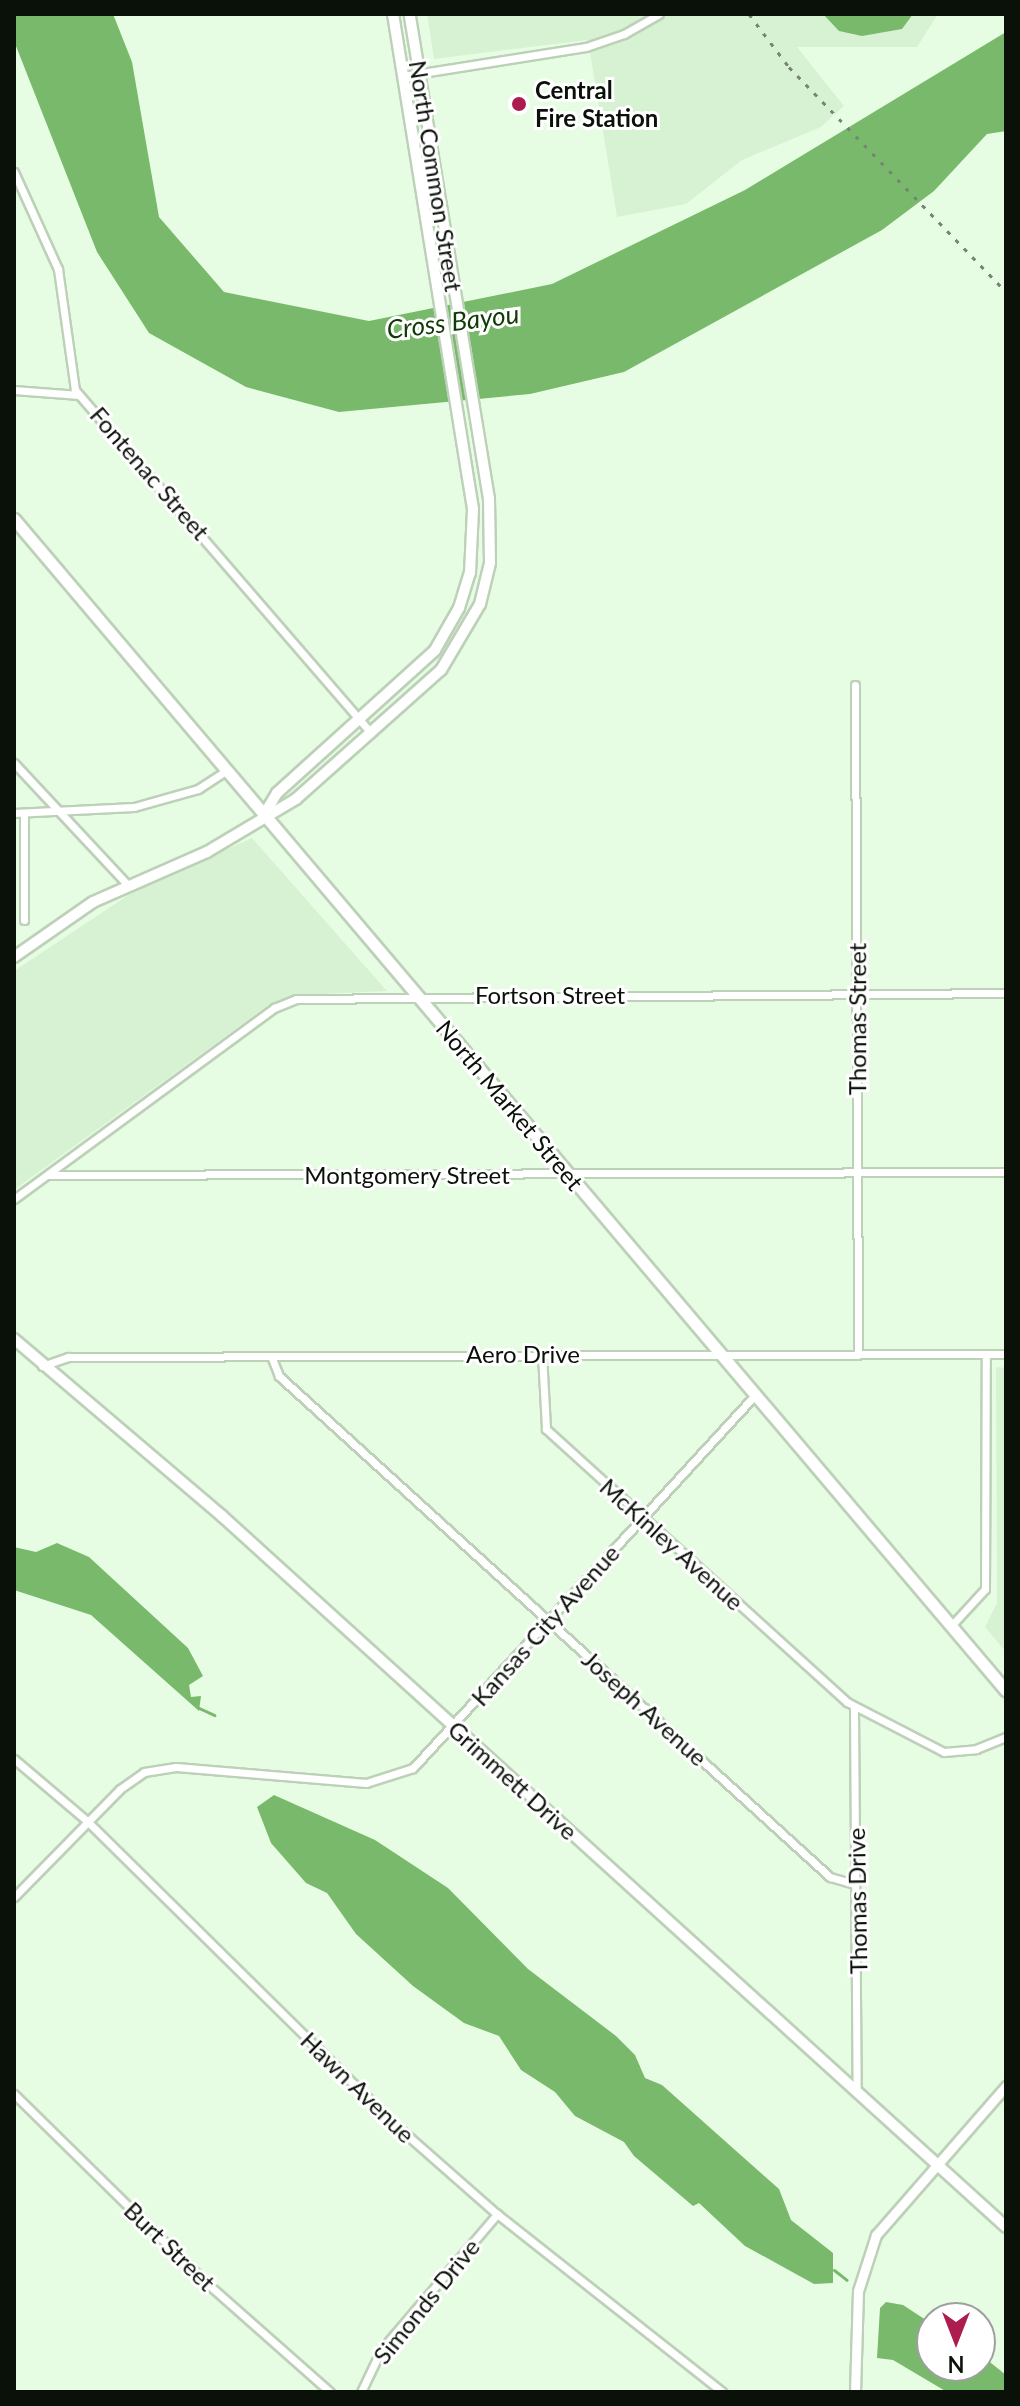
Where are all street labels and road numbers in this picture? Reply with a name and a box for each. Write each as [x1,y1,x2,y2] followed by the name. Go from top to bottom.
[404,58,468,294] street label: North Common Street
[84,401,216,545] street label: Fontenac Street
[843,943,871,1095] street label: Thomas Street
[475,981,625,1009] street label: Fortson Street
[430,1014,590,1196] street label: North Market Street
[304,1161,510,1189] street label: Montgomery Street
[466,1340,580,1368] street label: Aero Drive
[594,1472,750,1616] street label: McKinley Avenue
[465,1538,625,1712] street label: Kansas City Avenue
[576,1644,714,1772] street label: Joseph Avenue
[443,1715,583,1845] street label: Grimmett Drive
[841,1828,873,1974] street label: Thomas Drive
[295,2025,421,2149] street label: Hawn Avenue
[119,2196,221,2296] street label: Burt Street
[367,2233,485,2369] street label: Simonds Drive

